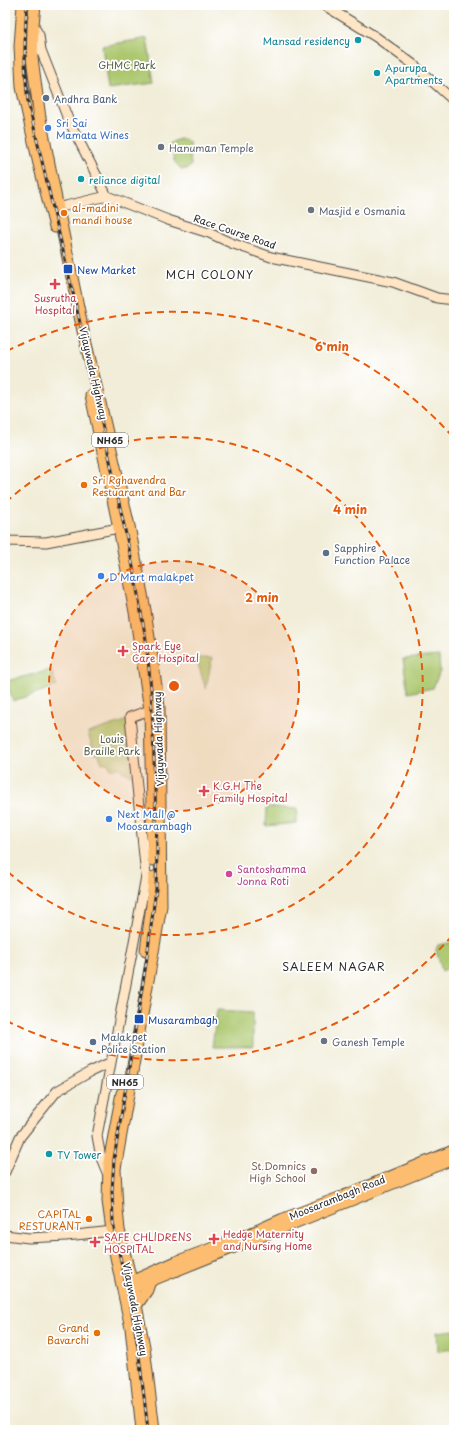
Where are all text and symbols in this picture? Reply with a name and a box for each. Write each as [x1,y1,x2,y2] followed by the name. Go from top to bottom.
[263,33,350,48] place label: Mansad residency
[353,35,363,45] marker: Mansad residency
[98,57,156,72] park label: GHMC Park
[385,60,443,87] place label: Apurupa Apartments
[372,68,382,78] marker: Apurupa Apartments
[54,91,117,106] place label: Andhra Bank
[41,93,51,103] marker: Andhra Bank
[56,115,129,142] place label: Sri Sai Mamata Wines
[43,123,53,133] marker: Sri Sai Mamata Wines
[169,140,254,155] place label: Hanuman Temple
[156,142,166,152] marker: Hanuman Temple
[89,172,161,187] place label: reliance digital
[76,174,86,184] marker: reliance digital
[72,200,133,227] place label: al-madini mandi house
[319,203,406,218] place label: Masjid e Osmania
[306,205,316,215] marker: Masjid e Osmania
[59,208,69,218] marker: al-madini mandi house
[192,210,278,252] street label: Race Course Road
[77,262,136,277] place label: New Market
[62,263,74,275] marker: New Market
[166,266,254,283] district label: MCH COLONY
[49,278,61,290] marker: Susrutha Hospital
[34,290,77,317] place label: Susrutha Hospital
[75,325,112,421] street label: Vijaywada Highway
[315,337,349,355] text: 6 min
[92,433,128,447] road number: NH65
[92,472,187,499] place label: Sri Rghavendra Restuarant and Bar
[79,480,89,490] marker: Sri Rghavendra Restuarant and Bar
[333,500,367,518] text: 4 min
[334,540,410,567] place label: Sapphire Function Palace
[321,548,331,558] marker: Sapphire Function Palace
[109,569,194,584] place label: D Mart malakpet
[96,571,106,581] marker: D Mart malakpet
[245,588,279,606] text: 2 min
[132,638,199,665] place label: Spark Eye Care Hospital
[117,645,129,657] marker: Spark Eye Care Hospital
[167,679,181,693] centre of rings
[149,691,168,787] street label: Vijaywada Highway
[84,731,140,758] park label: Louis Braille Park
[213,778,288,806] place label: K.G.H The Family Hospital
[198,785,210,797] marker: K.G.H The Family Hospital
[117,806,192,833] place label: Next Mall @ Moosarambagh
[104,814,114,824] marker: Next Mall @ Moosarambagh
[237,861,307,888] place label: Santoshamma Jonna Roti
[224,869,234,879] marker: Santoshamma Jonna Roti
[282,958,386,975] district label: SALEEM NAGAR
[148,1012,218,1027] place label: Musarambagh
[133,1013,145,1025] marker: Musarambagh
[101,1029,166,1056] place label: Malakpet Police Station
[332,1034,405,1049] place label: Ganesh Temple
[319,1036,329,1046] marker: Ganesh Temple
[88,1037,98,1047] marker: Malakpet Police Station
[107,1075,143,1089] road number: NH65
[57,1147,101,1162] place label: TV Tower
[44,1149,54,1159] marker: TV Tower
[250,1158,306,1185] place label: St.Domnics High School
[309,1166,319,1176] marker: St.Domnics High School
[287,1171,388,1223] street label: Moosarambagh Road
[19,1206,81,1233] place label: CAPITAL RESTURANT
[84,1214,94,1224] marker: CAPITAL RESTURANT
[223,1226,312,1253] place label: Hedge Maternity and Nursing Home
[104,1229,192,1256] place label: SAFE CHLIDRENS HOSPITAL
[208,1233,220,1245] marker: Hedge Maternity and Nursing Home
[89,1236,101,1248] marker: SAFE CHLIDRENS HOSPITAL
[119,1261,152,1357] street label: Vijaywada Highway
[47,1320,89,1347] place label: Grand Bavarchi
[92,1328,102,1338] marker: Grand Bavarchi

